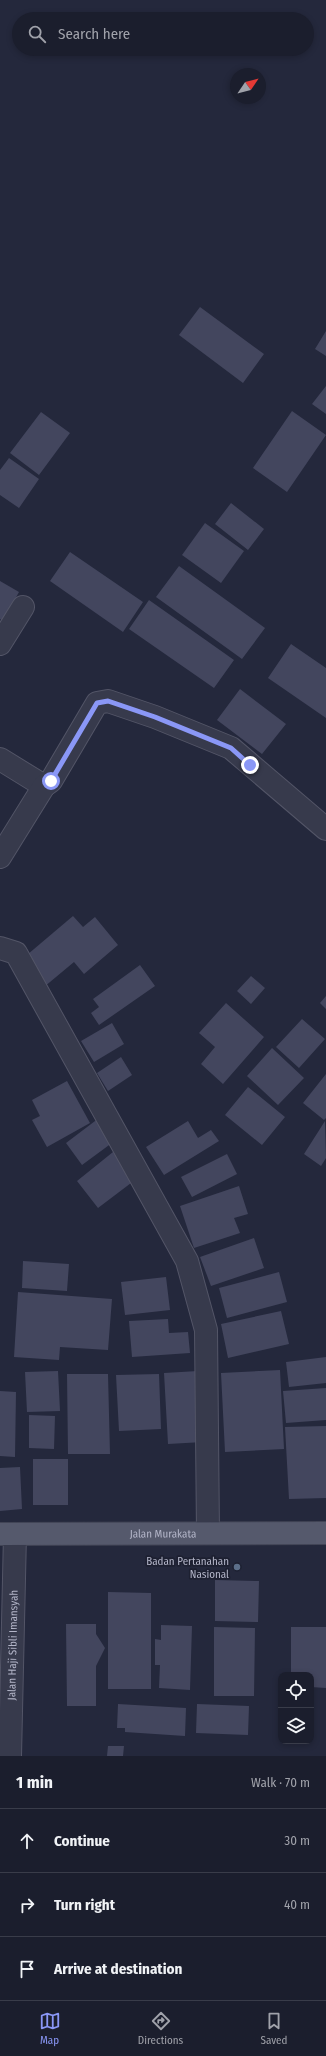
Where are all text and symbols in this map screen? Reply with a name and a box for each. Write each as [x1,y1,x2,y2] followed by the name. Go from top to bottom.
[12,12,314,56] search box
[26,23,48,45] icon: search
[58,25,130,43] text: Search here
[230,68,266,104] north arrow
[241,756,259,774] route end
[42,772,60,790] route start
[130,1527,196,1540] street label: Jalan Murakata
[146,1555,229,1581] place label: Badan Pertanahan Nasional
[232,1562,242,1572] marker: Badan Pertanahan Nasional
[5,1590,20,1700] street label: Jalan Haji Sibli Imansyah
[278,1672,314,1744] map controls
[278,1672,314,1708] button: locate
[278,1708,314,1744] button: layers
[16,1772,53,1793] text: 1 min
[251,1775,310,1790] text: Walk · 70 m
[16,1830,38,1852] icon: ahead
[54,1832,110,1850] text: Continue
[284,1833,310,1848] text: 30 m
[16,1894,38,1916] icon: right
[54,1896,115,1914] text: Turn right
[284,1897,310,1912] text: 40 m
[16,1958,38,1980] icon: arrive
[54,1960,182,1978] text: Arrive at destination
[39,2010,61,2047] tab: Map
[138,2010,183,2047] tab: Directions
[261,2010,287,2047] tab: Saved

